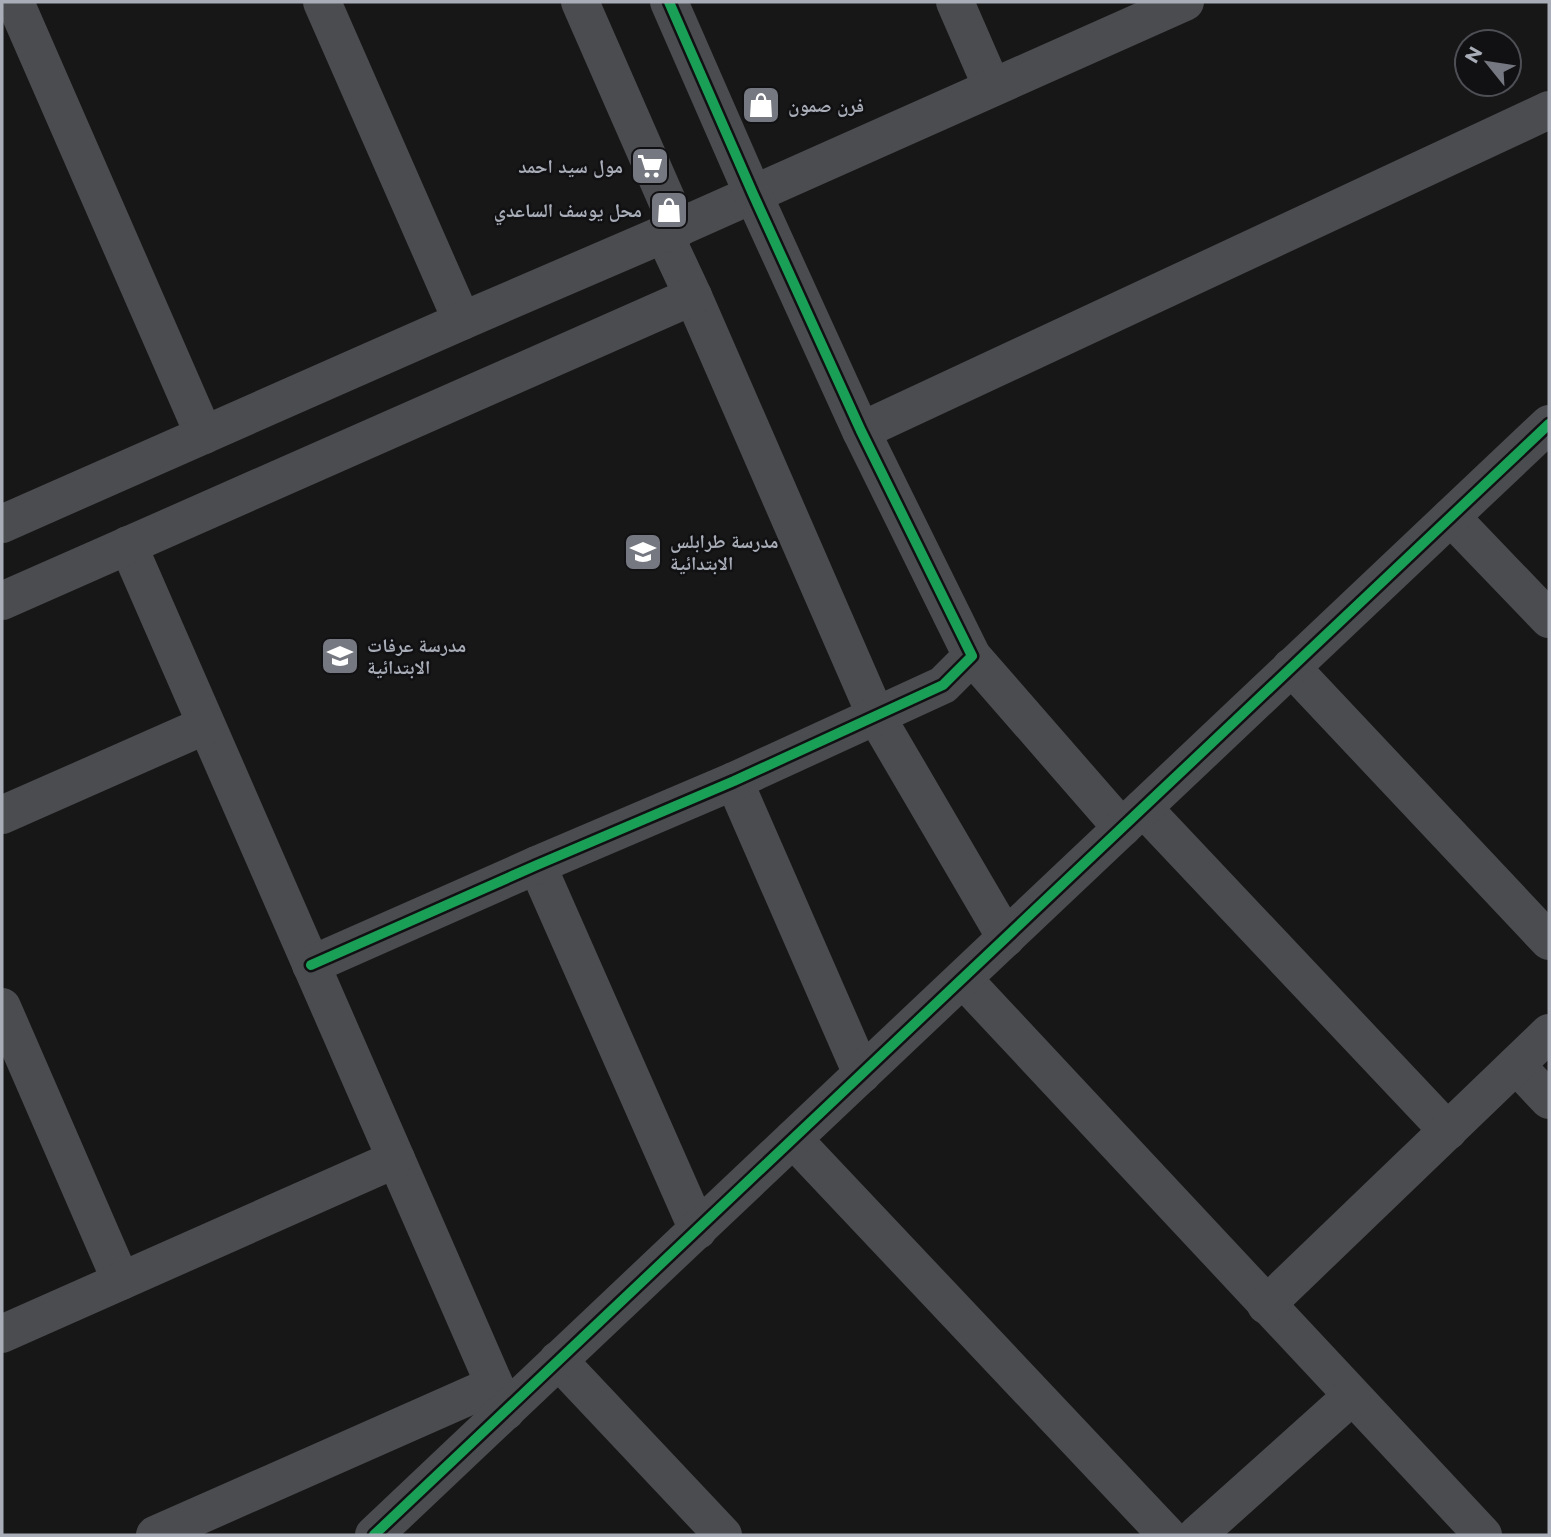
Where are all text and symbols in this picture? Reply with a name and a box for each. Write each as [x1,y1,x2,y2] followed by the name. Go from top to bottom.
[1453,28,1523,98] north arrow
[1460,42,1488,67] text: N
[740,84,782,126] shop icon: فرن صمون
[788,94,864,117] place label: فرن صمون
[629,145,671,187] supermarket icon: مول سيد احمد
[518,155,623,178] place label: مول سيد احمد
[648,189,690,231] shop icon: محل يوسف الساعدي
[494,199,642,226] place label: محل يوسف الساعدي
[670,530,779,575] place label: مدرسة طرابلس الابتدائية
[622,531,664,573] school or university icon: مدرسة طرابلس الابتدائية
[367,634,466,679] place label: مدرسة عرفات الابتدائية
[319,635,361,677] school or university icon: مدرسة عرفات الابتدائية

